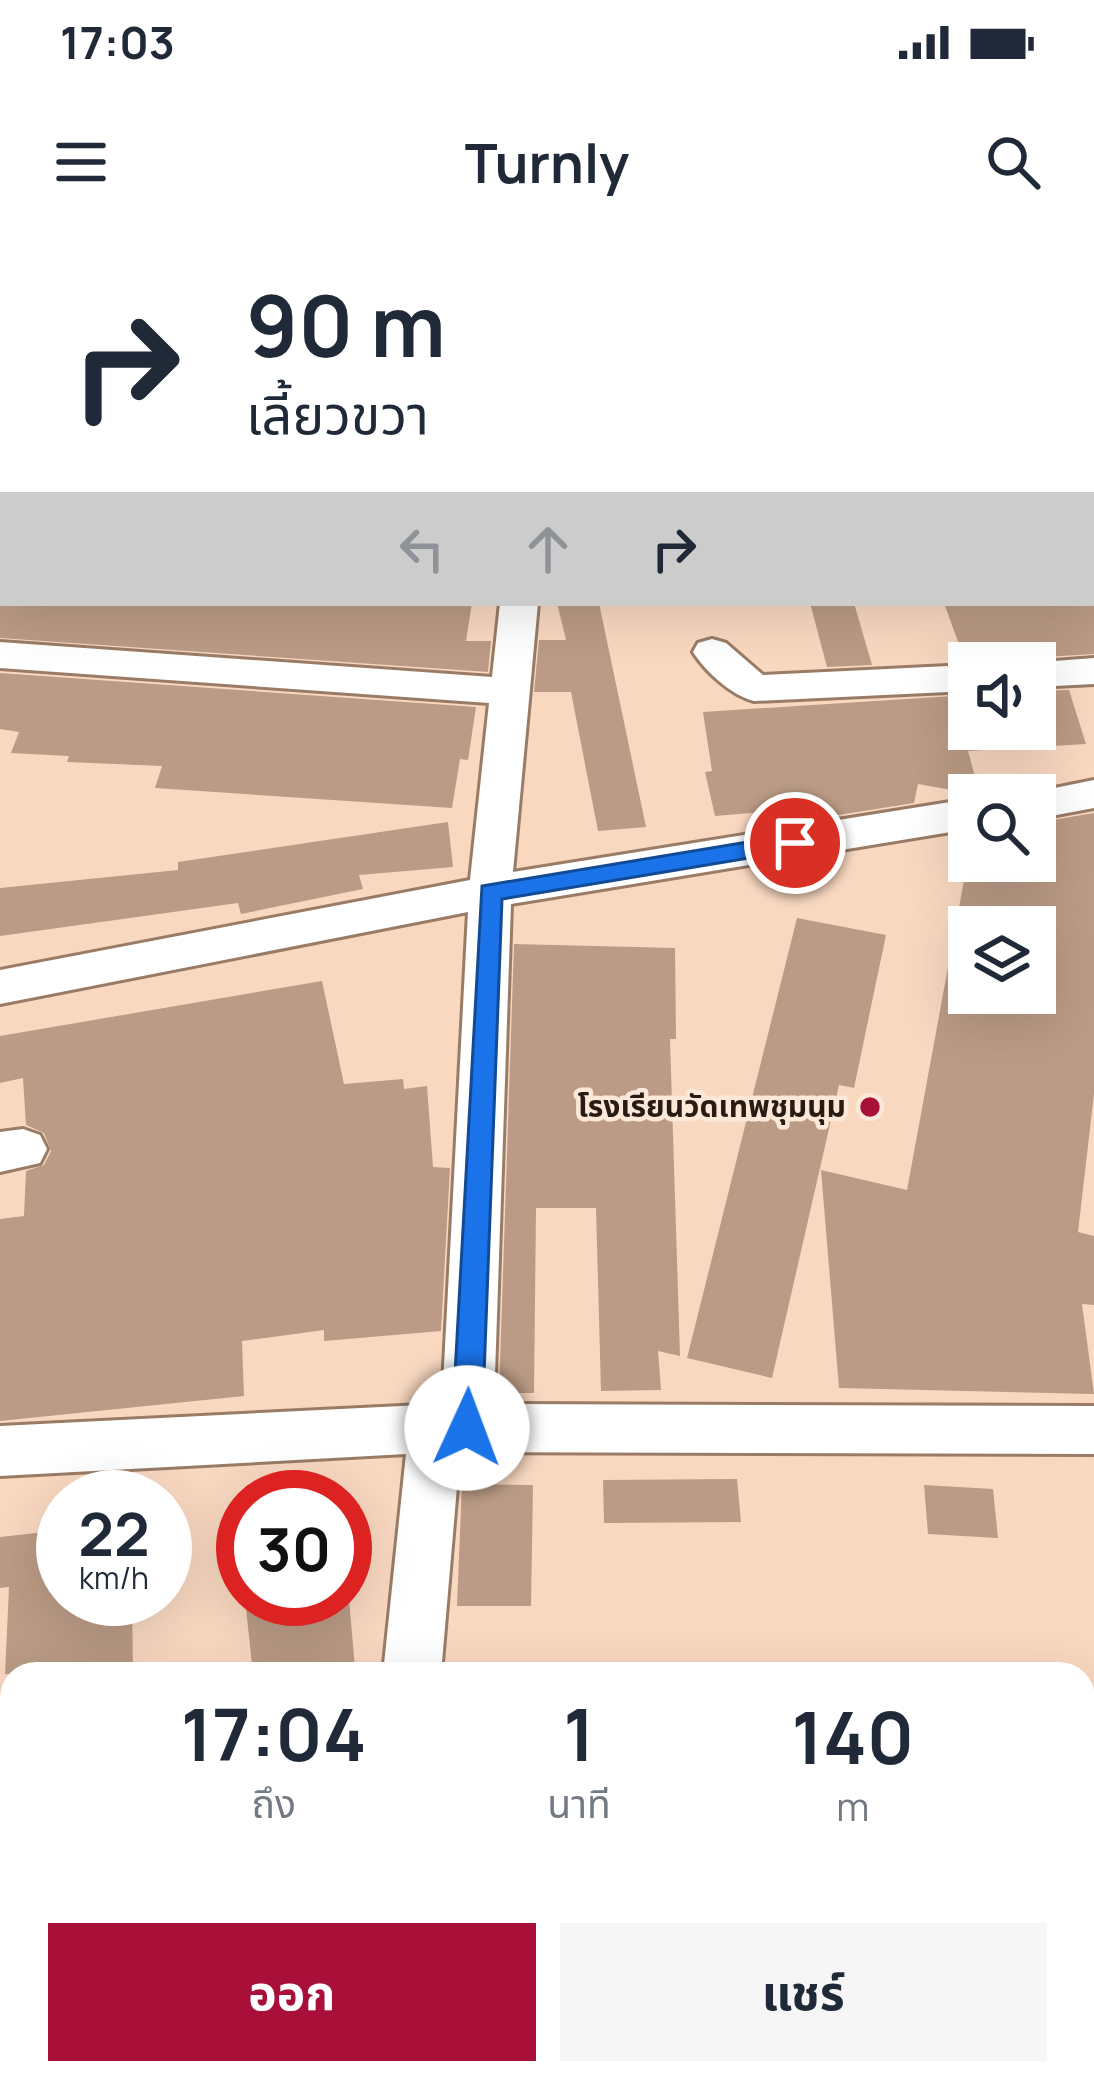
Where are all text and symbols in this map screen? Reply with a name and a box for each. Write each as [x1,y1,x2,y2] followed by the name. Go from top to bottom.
[60,11,175,73] text: 17:03
[465,125,629,199] text: Turnly
[48,129,114,195] icon: menu
[980,129,1046,195] icon: search
[246,267,446,382] text: 90 m
[48,288,204,444] icon: right
[246,376,429,450] text: เลี้ยวขวา
[389,516,455,582] icon: left
[515,516,581,582] icon: ahead
[641,516,707,582] icon: right
[948,642,1056,1014] map controls
[948,642,1056,750] button: sound
[948,774,1056,882] button: search
[744,792,846,894] pin
[762,810,828,876] icon: arrive
[948,906,1056,1014] button: layers
[577,1085,846,1126] place label: โรงเรียนวัดเทพชุมนุม
[857,1094,883,1120] marker: โรงเรียนวัดเทพชุมนุม
[404,1365,530,1491] position arrow
[216,1470,372,1626] speed limit sign: 30
[78,1492,150,1574] text: 22
[79,1557,149,1598] text: km/h
[181,1684,367,1783] text: 17:04
[563,1684,595,1783] text: 1
[792,1687,914,1786] text: 140
[251,1776,296,1830] text: ถึง
[547,1776,611,1830] text: นาที
[836,1779,869,1833] text: m
[48,1923,536,2061] button: ออก
[560,1923,1047,2061] button: แชร์

